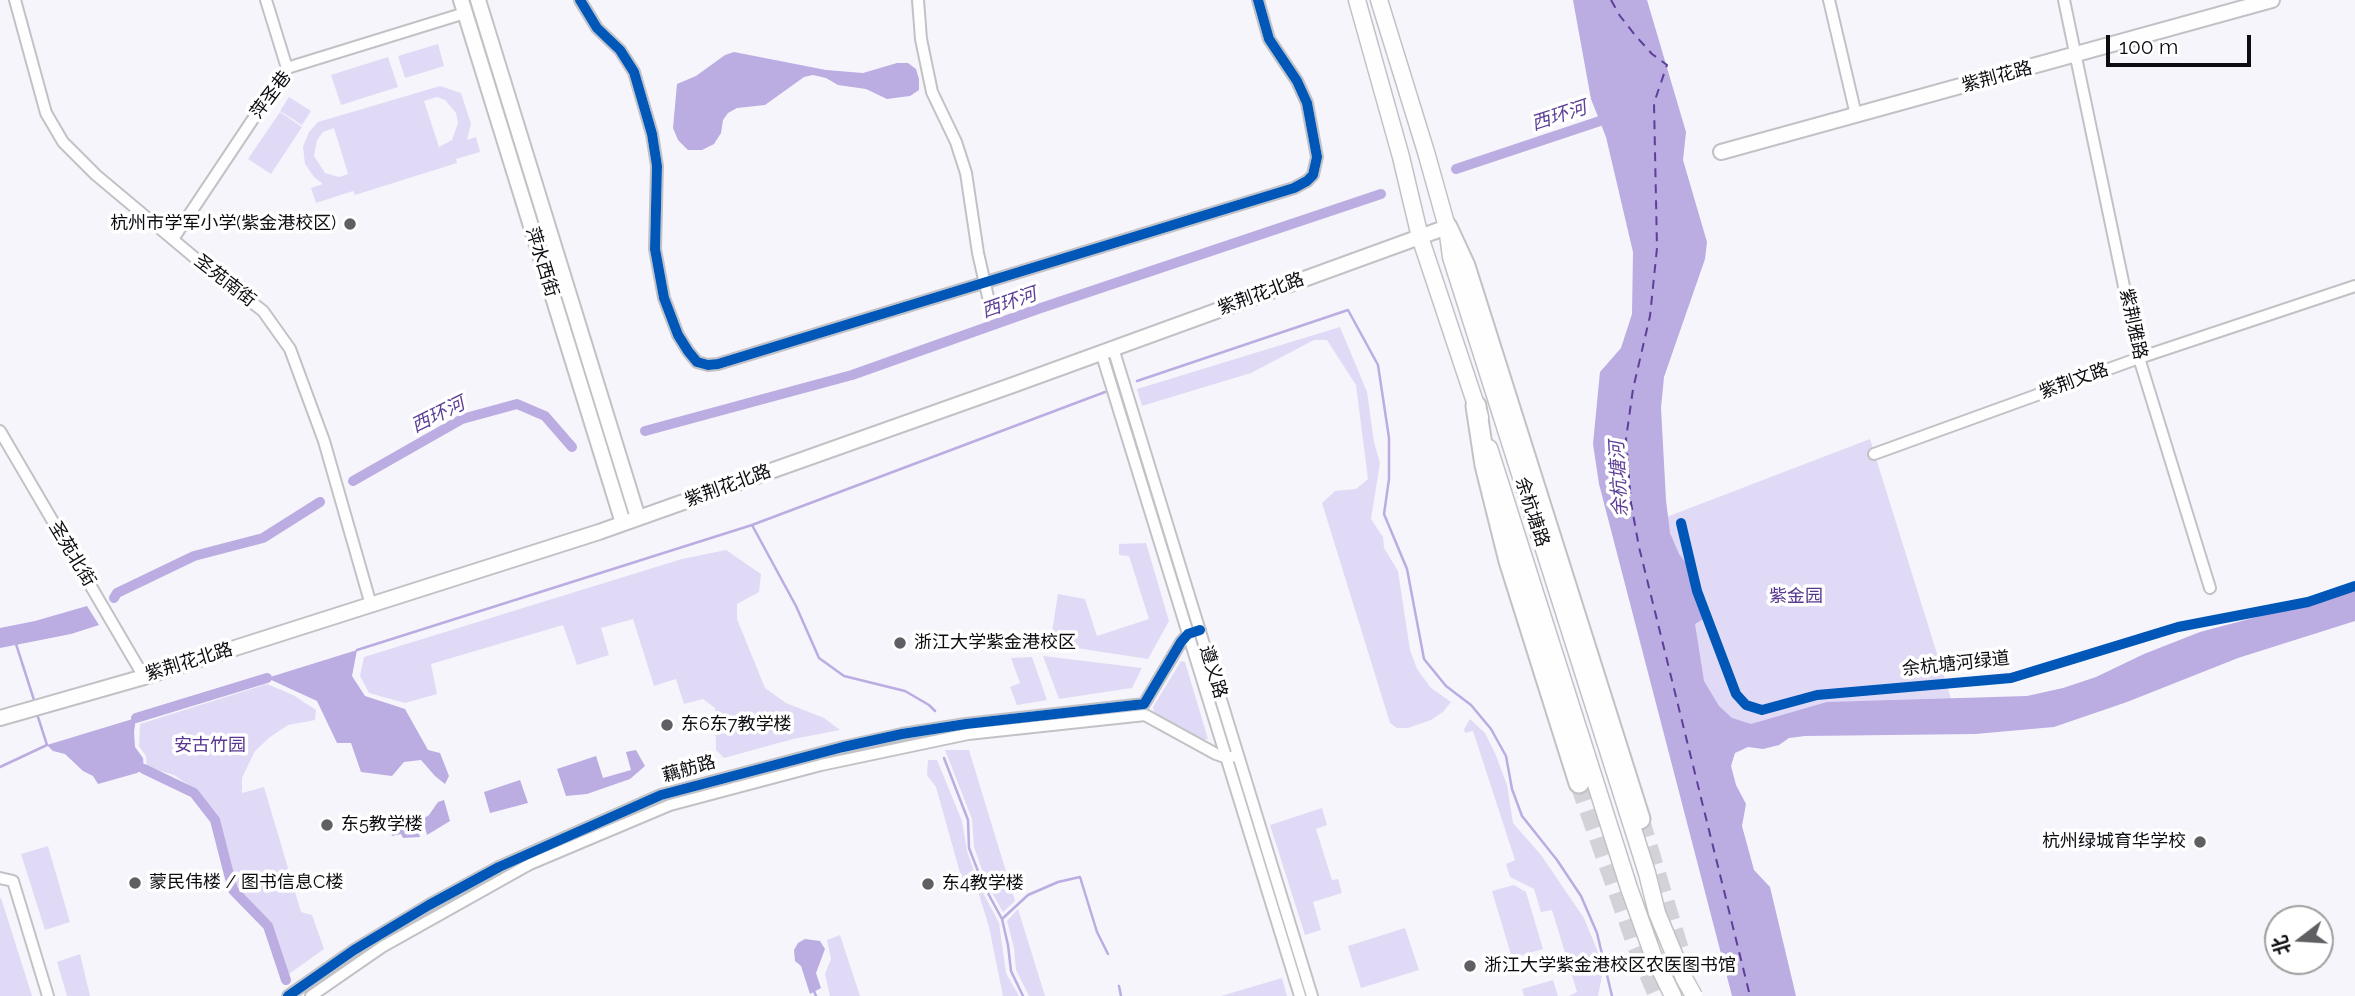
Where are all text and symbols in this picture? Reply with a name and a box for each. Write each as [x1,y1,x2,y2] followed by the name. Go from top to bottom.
[2110,21,2255,65] scale bar
[2119,34,2178,59] text: 100 m
[1959,57,2035,97] street label: 紫荆花路
[246,67,296,123] street label: 萍圣巷
[1528,96,1590,136] water label: 西环河
[110,213,336,235] place label: 杭州市学军小学(紫金港校区)
[342,216,358,232] marker: 杭州市学军小学(紫金港校区)
[521,224,563,300] street label: 萍水西街
[190,250,260,312] street label: 圣苑南街
[1215,268,1307,320] street label: 紫荆花北路
[978,283,1040,323] water label: 西环河
[2115,287,2151,361] street label: 紫荆雅路
[2036,359,2112,403] street label: 紫荆文路
[407,392,469,438] water label: 西环河
[1606,440,1632,518] water label: 余杭塘河
[682,460,774,512] street label: 紫荆花北路
[1511,474,1553,550] street label: 余杭塘路
[44,518,100,590] street label: 圣苑北街
[1769,586,1823,608] park label: 紫金园
[914,632,1076,654] place label: 浙江大学紫金港校区
[892,635,908,651] marker: 浙江大学紫金港校区
[143,639,235,685] street label: 紫荆花北路
[1195,643,1231,701] street label: 遵义路
[1901,648,2011,680] street label: 余杭塘河绿道
[681,714,791,736] place label: 东6东7教学楼
[659,717,675,733] marker: 东6东7教学楼
[174,735,246,757] park label: 安古竹园
[660,751,718,787] street label: 藕舫路
[341,814,423,836] place label: 东5教学楼
[319,817,335,833] marker: 东5教学楼
[2042,831,2186,853] place label: 杭州绿城育华学校
[2192,834,2208,850] marker: 杭州绿城育华学校
[149,872,343,894] place label: 蒙民伟楼 / 图书信息C楼
[942,873,1024,895] place label: 东4教学楼
[127,875,143,891] marker: 蒙民伟楼 / 图书信息C楼
[920,876,936,892] marker: 东4教学楼
[2264,905,2334,975] north arrow
[2268,933,2294,958] text: 北
[1484,955,1736,977] place label: 浙江大学紫金港校区农医图书馆
[1462,958,1478,974] marker: 浙江大学紫金港校区农医图书馆

